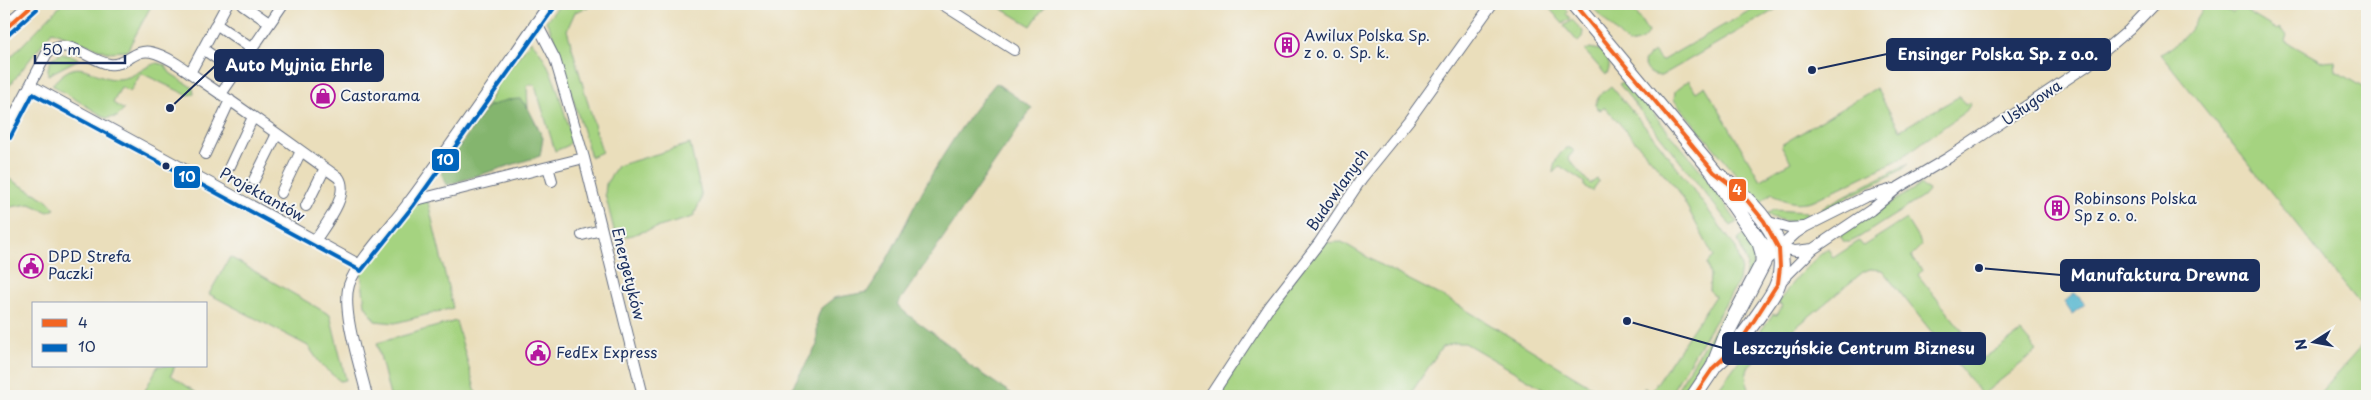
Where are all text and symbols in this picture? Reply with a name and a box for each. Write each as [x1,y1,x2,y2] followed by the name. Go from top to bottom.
[1304,23,1430,63] place label: Awilux Polska Sp. z o. o. Sp. k.
[35,32,125,64] scale bar
[1274,32,1300,58] building icon: Awilux Polska Sp. z o. o. Sp. k.
[42,37,81,60] text: 50 m
[1887,39,2110,70] callout: Ensinger Polska Sp. z o.o.
[1898,41,2098,65] text: Ensinger Polska Sp. z o.o.
[215,50,383,81] callout: Auto Myjnia Ehrle
[226,52,372,76] text: Auto Myjnia Ehrle
[1997,73,2066,130] street label: Usługowa
[310,83,336,109] shop icon: Castorama
[340,83,421,106] place label: Castorama
[1300,143,1374,235] street label: Budowlanych
[431,148,460,172] line badge: 10
[436,149,454,170] text: 10
[161,161,171,171] unlabelled marker
[216,161,310,227] street label: Projektantów
[173,165,201,189] line badge: 10
[178,166,196,187] text: 10
[1728,178,1747,202] line badge: 4
[1732,179,1742,200] text: 4
[2074,186,2197,226] place label: Robinsons Polska Sp z o. o.
[2044,195,2070,221] building icon: Robinsons Polska Sp z o. o.
[607,225,652,323] street label: Energetyków
[48,244,132,284] place label: DPD Strefa Paczki
[18,253,44,279] public building icon: DPD Strefa Paczki
[2061,260,2259,291] callout: Manufaktura Drewna
[2071,262,2249,286] text: Manufaktura Drewna
[32,302,208,368] legend
[78,310,88,333] text: 4
[2288,318,2338,368] north arrow
[1723,333,1985,364] callout: Leszczyńskie Centrum Biznesu
[78,334,96,357] text: 10
[1733,335,1975,359] text: Leszczyńskie Centrum Biznesu
[2289,337,2312,352] text: N
[525,340,551,366] public building icon: FedEx Express
[556,340,657,363] place label: FedEx Express

